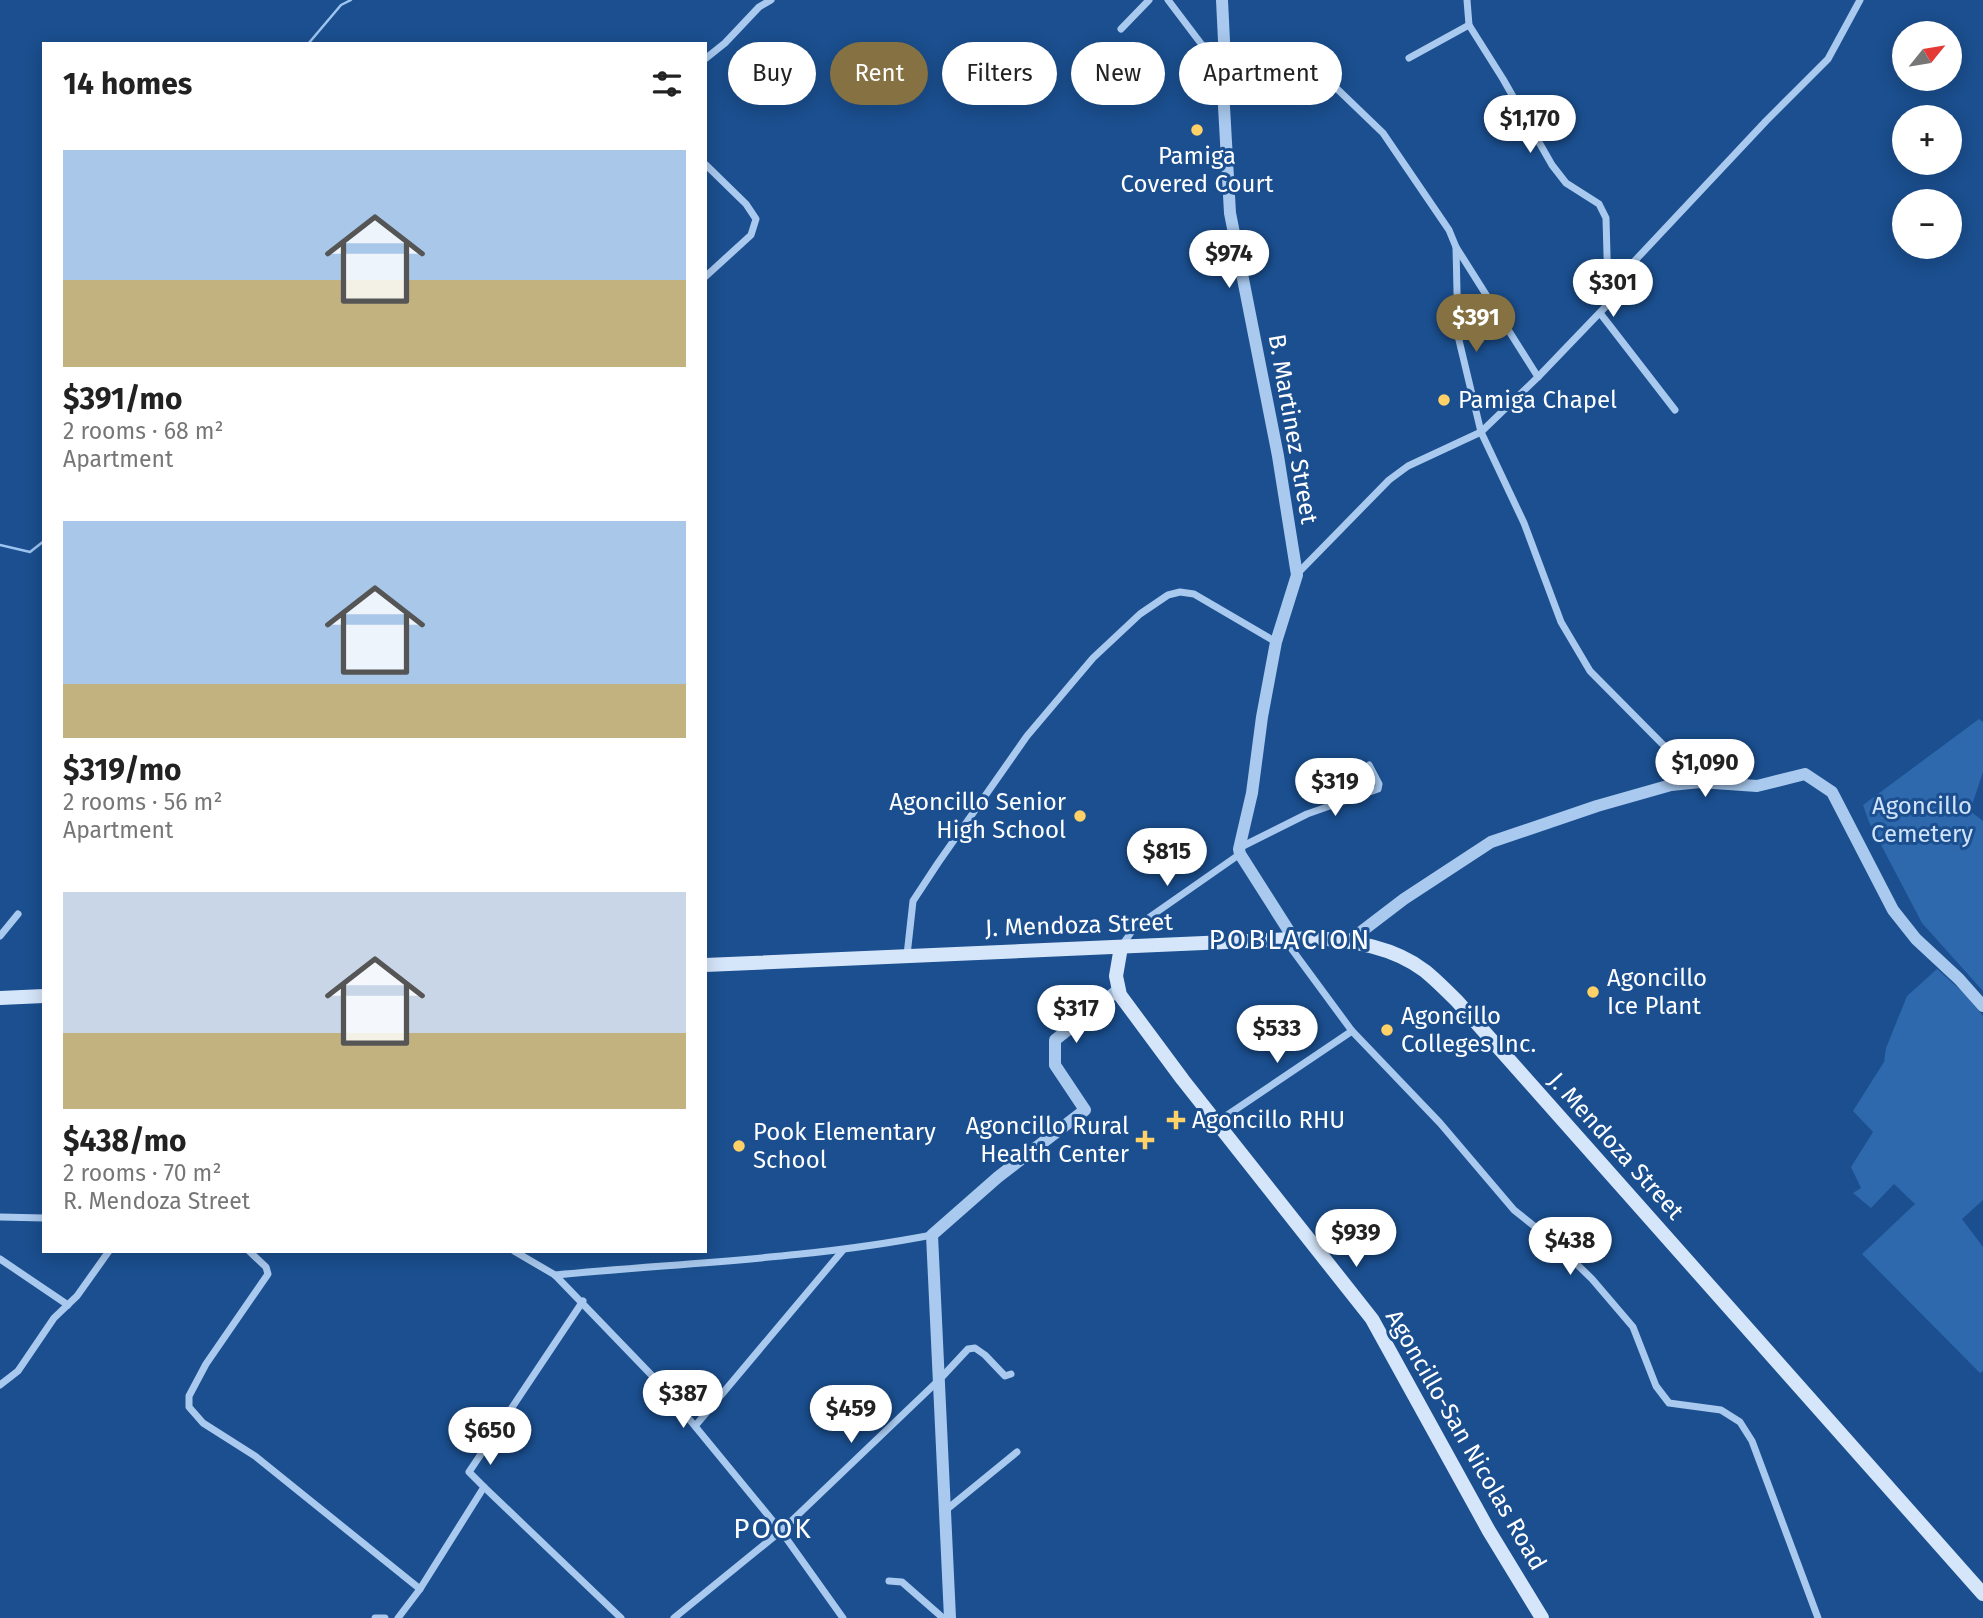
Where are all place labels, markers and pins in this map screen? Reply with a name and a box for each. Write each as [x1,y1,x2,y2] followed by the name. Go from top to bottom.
[1473,96,1587,155] pin: $1,170
[1189,122,1205,138] marker: Pamiga Covered Court
[1121,142,1274,198] place label: Pamiga Covered Court
[1188,230,1270,290] pin: $974
[1572,260,1654,319] pin: $301
[1435,294,1517,354] pin: $391
[1458,386,1617,414] place label: Pamiga Chapel
[1436,392,1452,408] marker: Pamiga Chapel
[1648,740,1762,799] pin: $1,090
[1294,758,1376,818] pin: $319
[889,788,1067,844] place label: Agoncillo Senior High School
[1072,808,1088,824] marker: Agoncillo Senior High School
[1126,828,1208,888] pin: $815
[1607,964,1707,1020] place label: Agoncillo Ice Plant
[1585,984,1601,1000] marker: Agoncillo Ice Plant
[1035,986,1117,1045] pin: $317
[1401,1002,1536,1058] place label: Agoncillo Colleges Inc.
[1236,1006,1318,1065] pin: $533
[1379,1022,1395,1038] marker: Agoncillo Colleges Inc.
[1192,1106,1345,1134] place label: Agoncillo RHU
[1166,1110,1186,1130] marker: Agoncillo RHU
[966,1112,1130,1168] place label: Agoncillo Rural Health Center
[753,1118,936,1174] place label: Pook Elementary School
[1135,1130,1155,1150] marker: Agoncillo Rural Health Center
[731,1138,747,1154] marker: Pook Elementary School
[1315,1210,1397,1269] pin: $939
[1529,1218,1611,1277] pin: $438
[642,1370,724,1430] pin: $387
[810,1386,892,1445] pin: $459
[449,1408,531,1467] pin: $650

